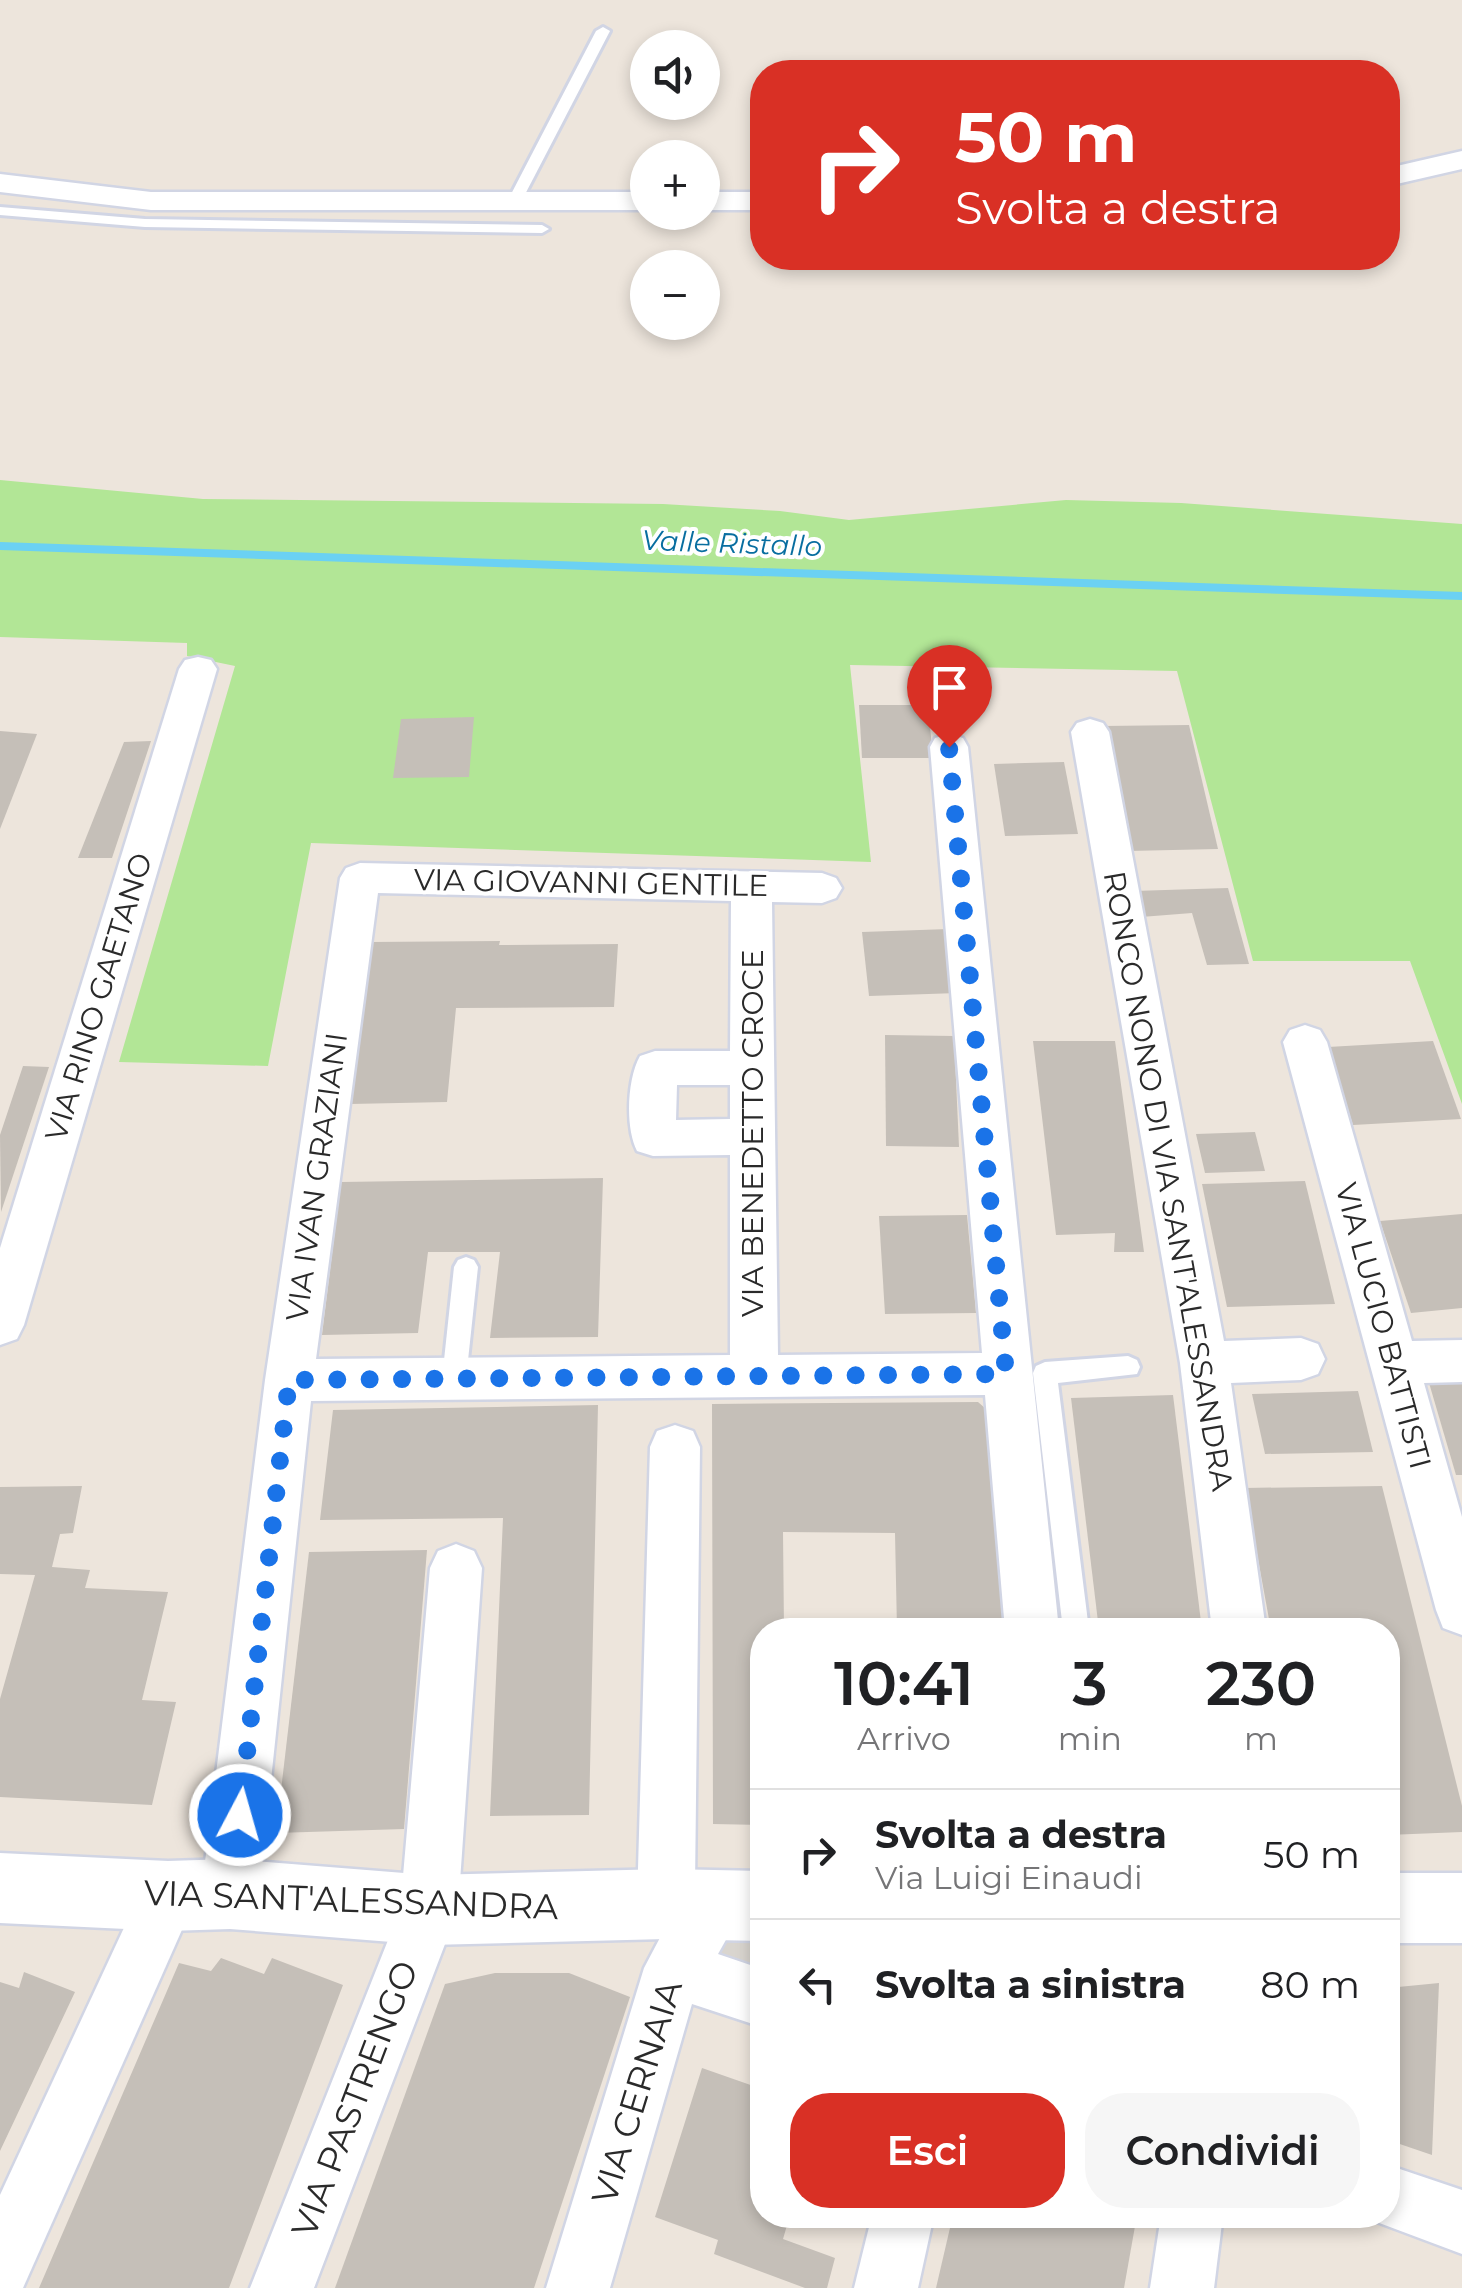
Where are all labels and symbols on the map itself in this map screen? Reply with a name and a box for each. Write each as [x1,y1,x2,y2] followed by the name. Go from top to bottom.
[641,523,823,563] water label: Valle Ristallo
[907,645,992,748] pin
[37,848,160,1145] street label: VIA RINO GAETANO
[413,861,769,904] street label: VIA GIOVANNI GENTILE
[1096,868,1241,1494] street label: RONCO NONO DI VIA SANT'ALESSANDRA
[734,949,771,1317] street label: VIA BENEDETTO CROCE
[278,1030,355,1324] street label: VIA IVAN GRAZIANI
[1328,1179,1439,1473] street label: VIA LUCIO BATTISTI
[188,1763,292,1867] position arrow
[143,1871,560,1928] street label: VIA SANT'ALESSANDRA
[282,1955,427,2243] street label: VIA PASTRENGO
[582,1974,691,2209] street label: VIA CERNAIA

